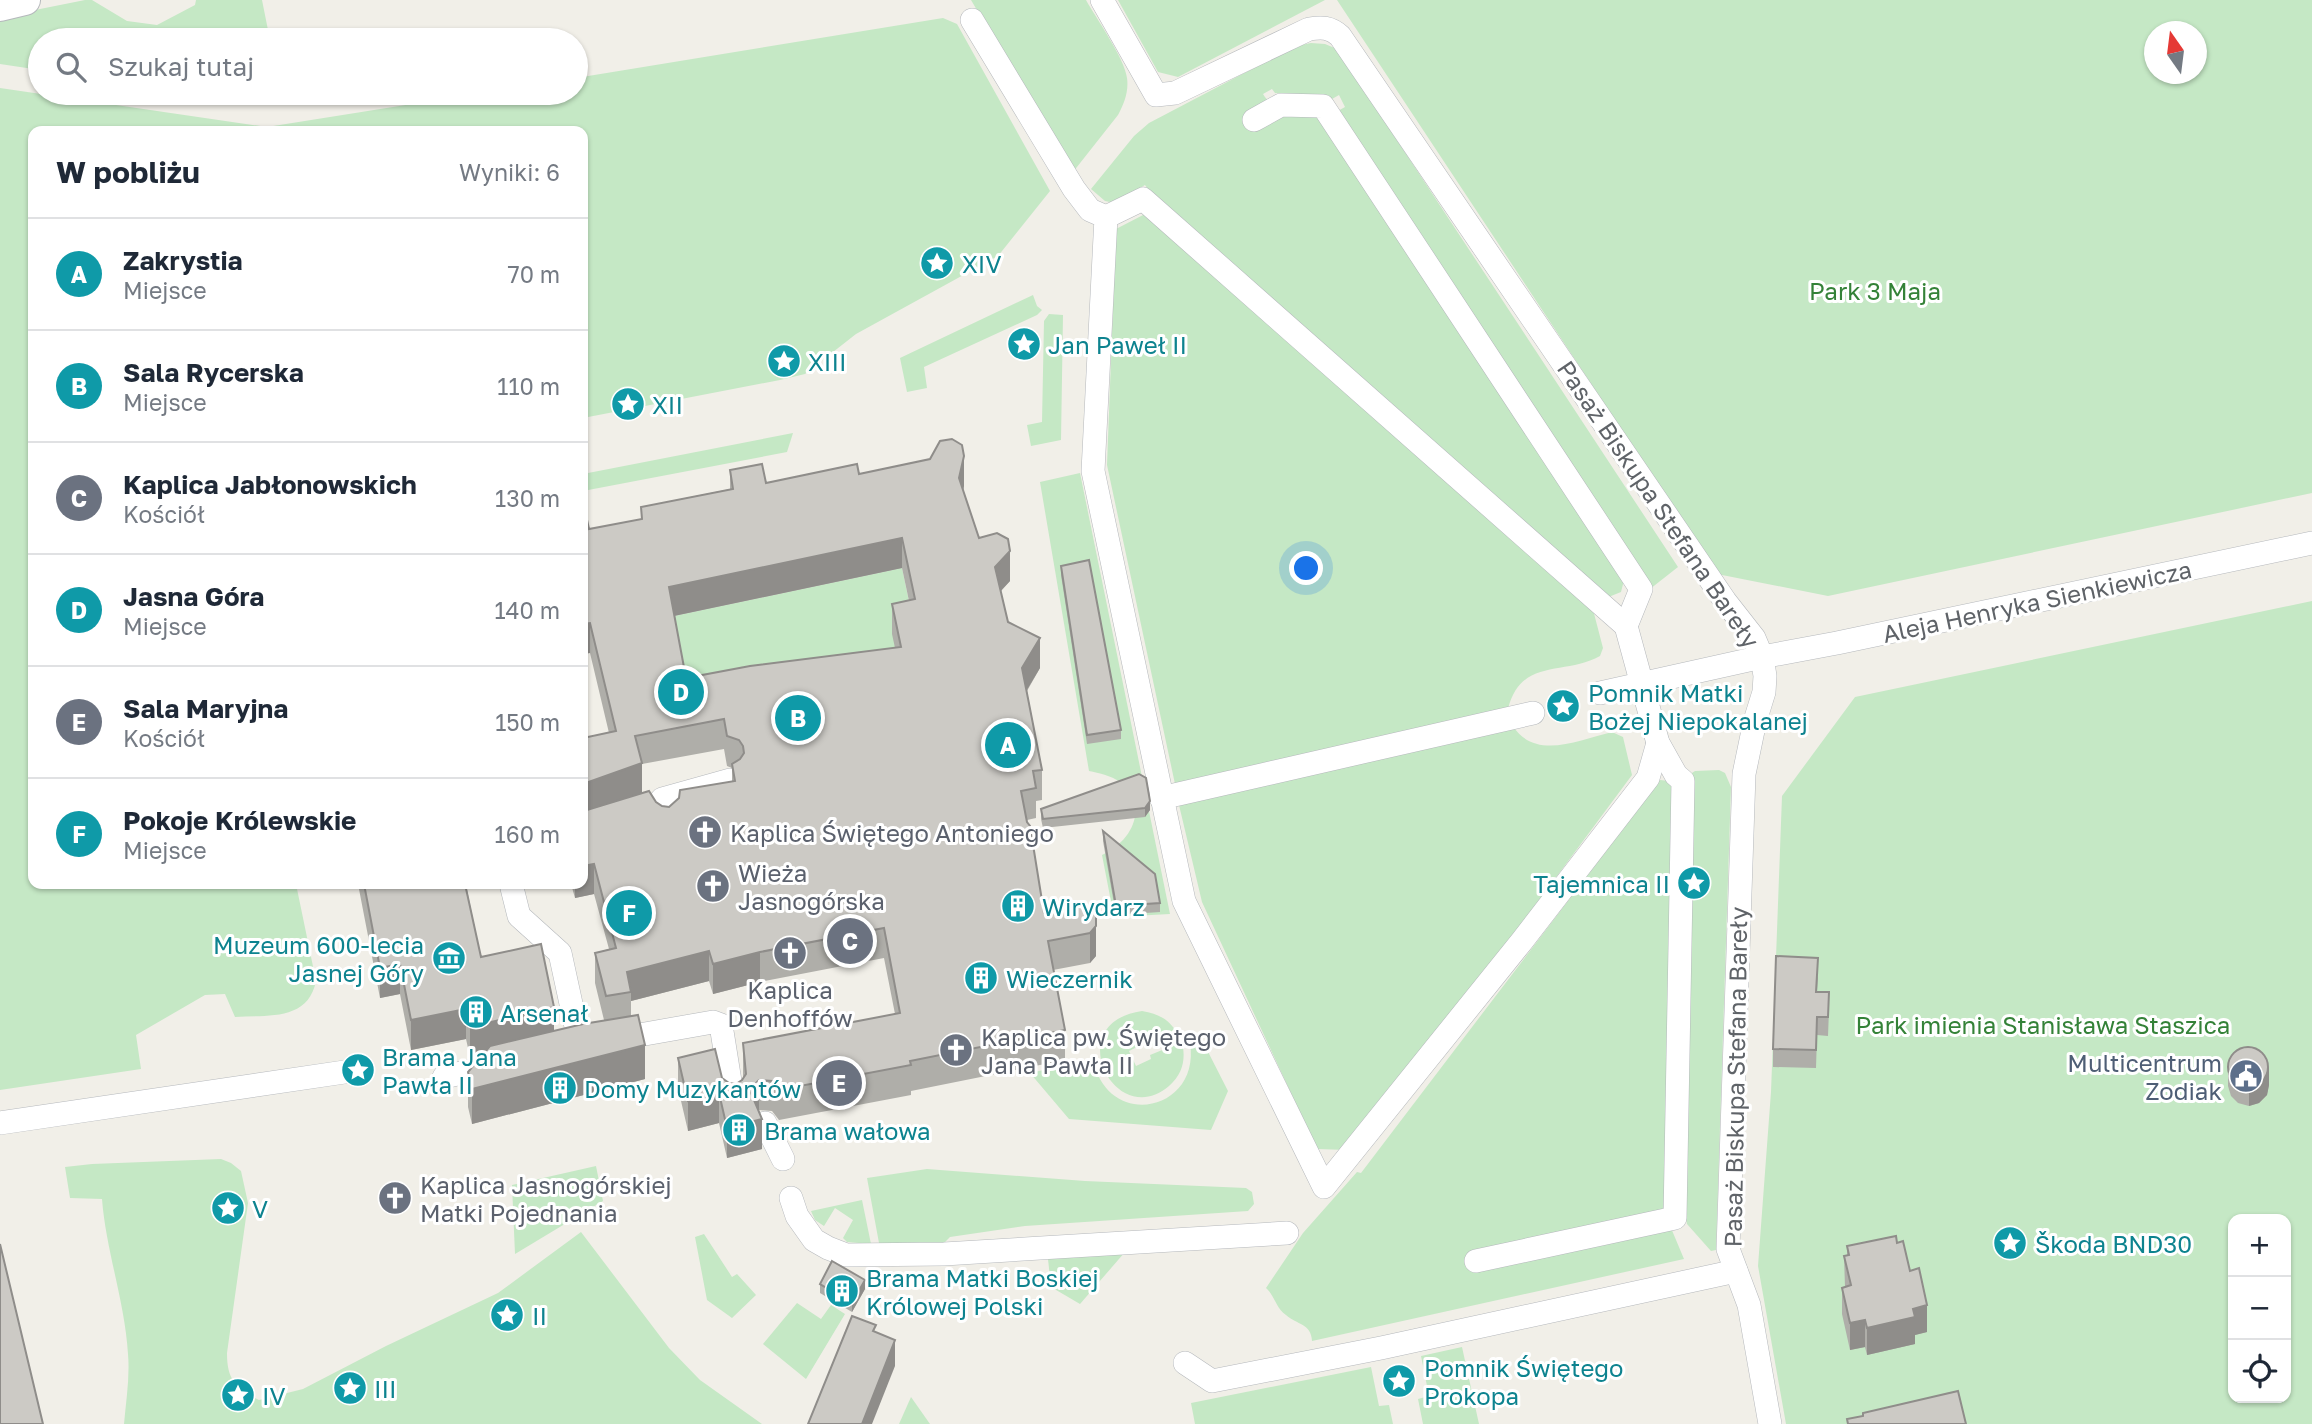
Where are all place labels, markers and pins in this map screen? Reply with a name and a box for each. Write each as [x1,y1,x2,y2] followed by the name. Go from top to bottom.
[918,244,956,282] place icon: XIV
[962,249,1001,278] place label: XIV
[1005,325,1043,363] place icon: Jan Paweł II
[1048,330,1187,359] place label: Jan Paweł II
[765,342,803,380] place icon: XIII
[808,347,846,376] place label: XIII
[609,385,647,423] place icon: XII
[652,390,683,419] place label: XII
[658,666,704,718] pin: D
[1588,678,1808,735] place label: Pomnik Matki Bożej Niepokalanej
[1544,687,1582,725] place icon: Pomnik Matki Bożej Niepokalanej
[775,692,821,744] pin: B
[985,719,1031,771] pin: A
[686,813,724,851] church icon: Kaplica Świętego Antoniego
[730,818,1054,847] place label: Kaplica Świętego Antoniego
[738,858,885,915] place label: Wieża Jasnogórska
[1675,864,1713,902] place icon: Tajemnica II
[694,867,732,905] church icon: Wieża Jasnogórska
[1533,869,1670,898] place label: Tajemnica II
[606,887,652,939] pin: F
[999,887,1037,925] building icon: Wirydarz
[1042,892,1145,921] place label: Wirydarz
[827,915,873,967] pin: C
[213,930,424,987] place label: Muzeum 600-lecia Jasnej Góry
[771,934,809,972] church icon: Kaplica Denhoffów
[430,939,468,977] museum icon: Muzeum 600-lecia Jasnej Góry
[962,959,1000,997] building icon: Wieczernik
[1006,964,1133,993] place label: Wieczernik
[727,975,853,1032] place label: Kaplica Denhoffów
[457,993,495,1031] building icon: Arsenał
[500,998,589,1027] place label: Arsenał
[981,1022,1226,1079] place label: Kaplica pw. Świętego Jana Pawła II
[937,1031,975,1069] church icon: Kaplica pw. Świętego Jana Pawła II
[382,1042,517,1099] place label: Brama Jana Pawła II
[2067,1048,2222,1105] place label: Multicentrum Zodiak
[339,1051,377,1089] place icon: Brama Jana Pawła II
[816,1057,862,1109] pin: E
[2227,1057,2265,1095] public building icon: Multicentrum Zodiak
[541,1069,579,1107] building icon: Domy Muzykantów
[584,1074,801,1103] place label: Domy Muzykantów
[720,1111,758,1149] building icon: Brama wałowa
[764,1116,931,1145] place label: Brama wałowa
[420,1170,672,1227] place label: Kaplica Jasnogórskiej Matki Pojednania
[376,1179,414,1217] church icon: Kaplica Jasnogórskiej Matki Pojednania
[209,1189,247,1227] place icon: V
[252,1194,268,1223] place label: V
[1991,1224,2029,1262] place icon: Škoda BND30
[2035,1229,2192,1258] place label: Škoda BND30
[866,1263,1099,1320] place label: Brama Matki Boskiej Królowej Polski
[823,1272,861,1310] building icon: Brama Matki Boskiej Królowej Polski
[488,1296,526,1334] place icon: II
[532,1301,547,1330] place label: II
[1424,1353,1623,1410] place label: Pomnik Świętego Prokopa
[1380,1362,1418,1400] place icon: Pomnik Świętego Prokopa
[331,1369,369,1407] place icon: III
[374,1374,397,1403] place label: III
[219,1376,257,1414] place icon: IV
[262,1381,286,1410] place label: IV

